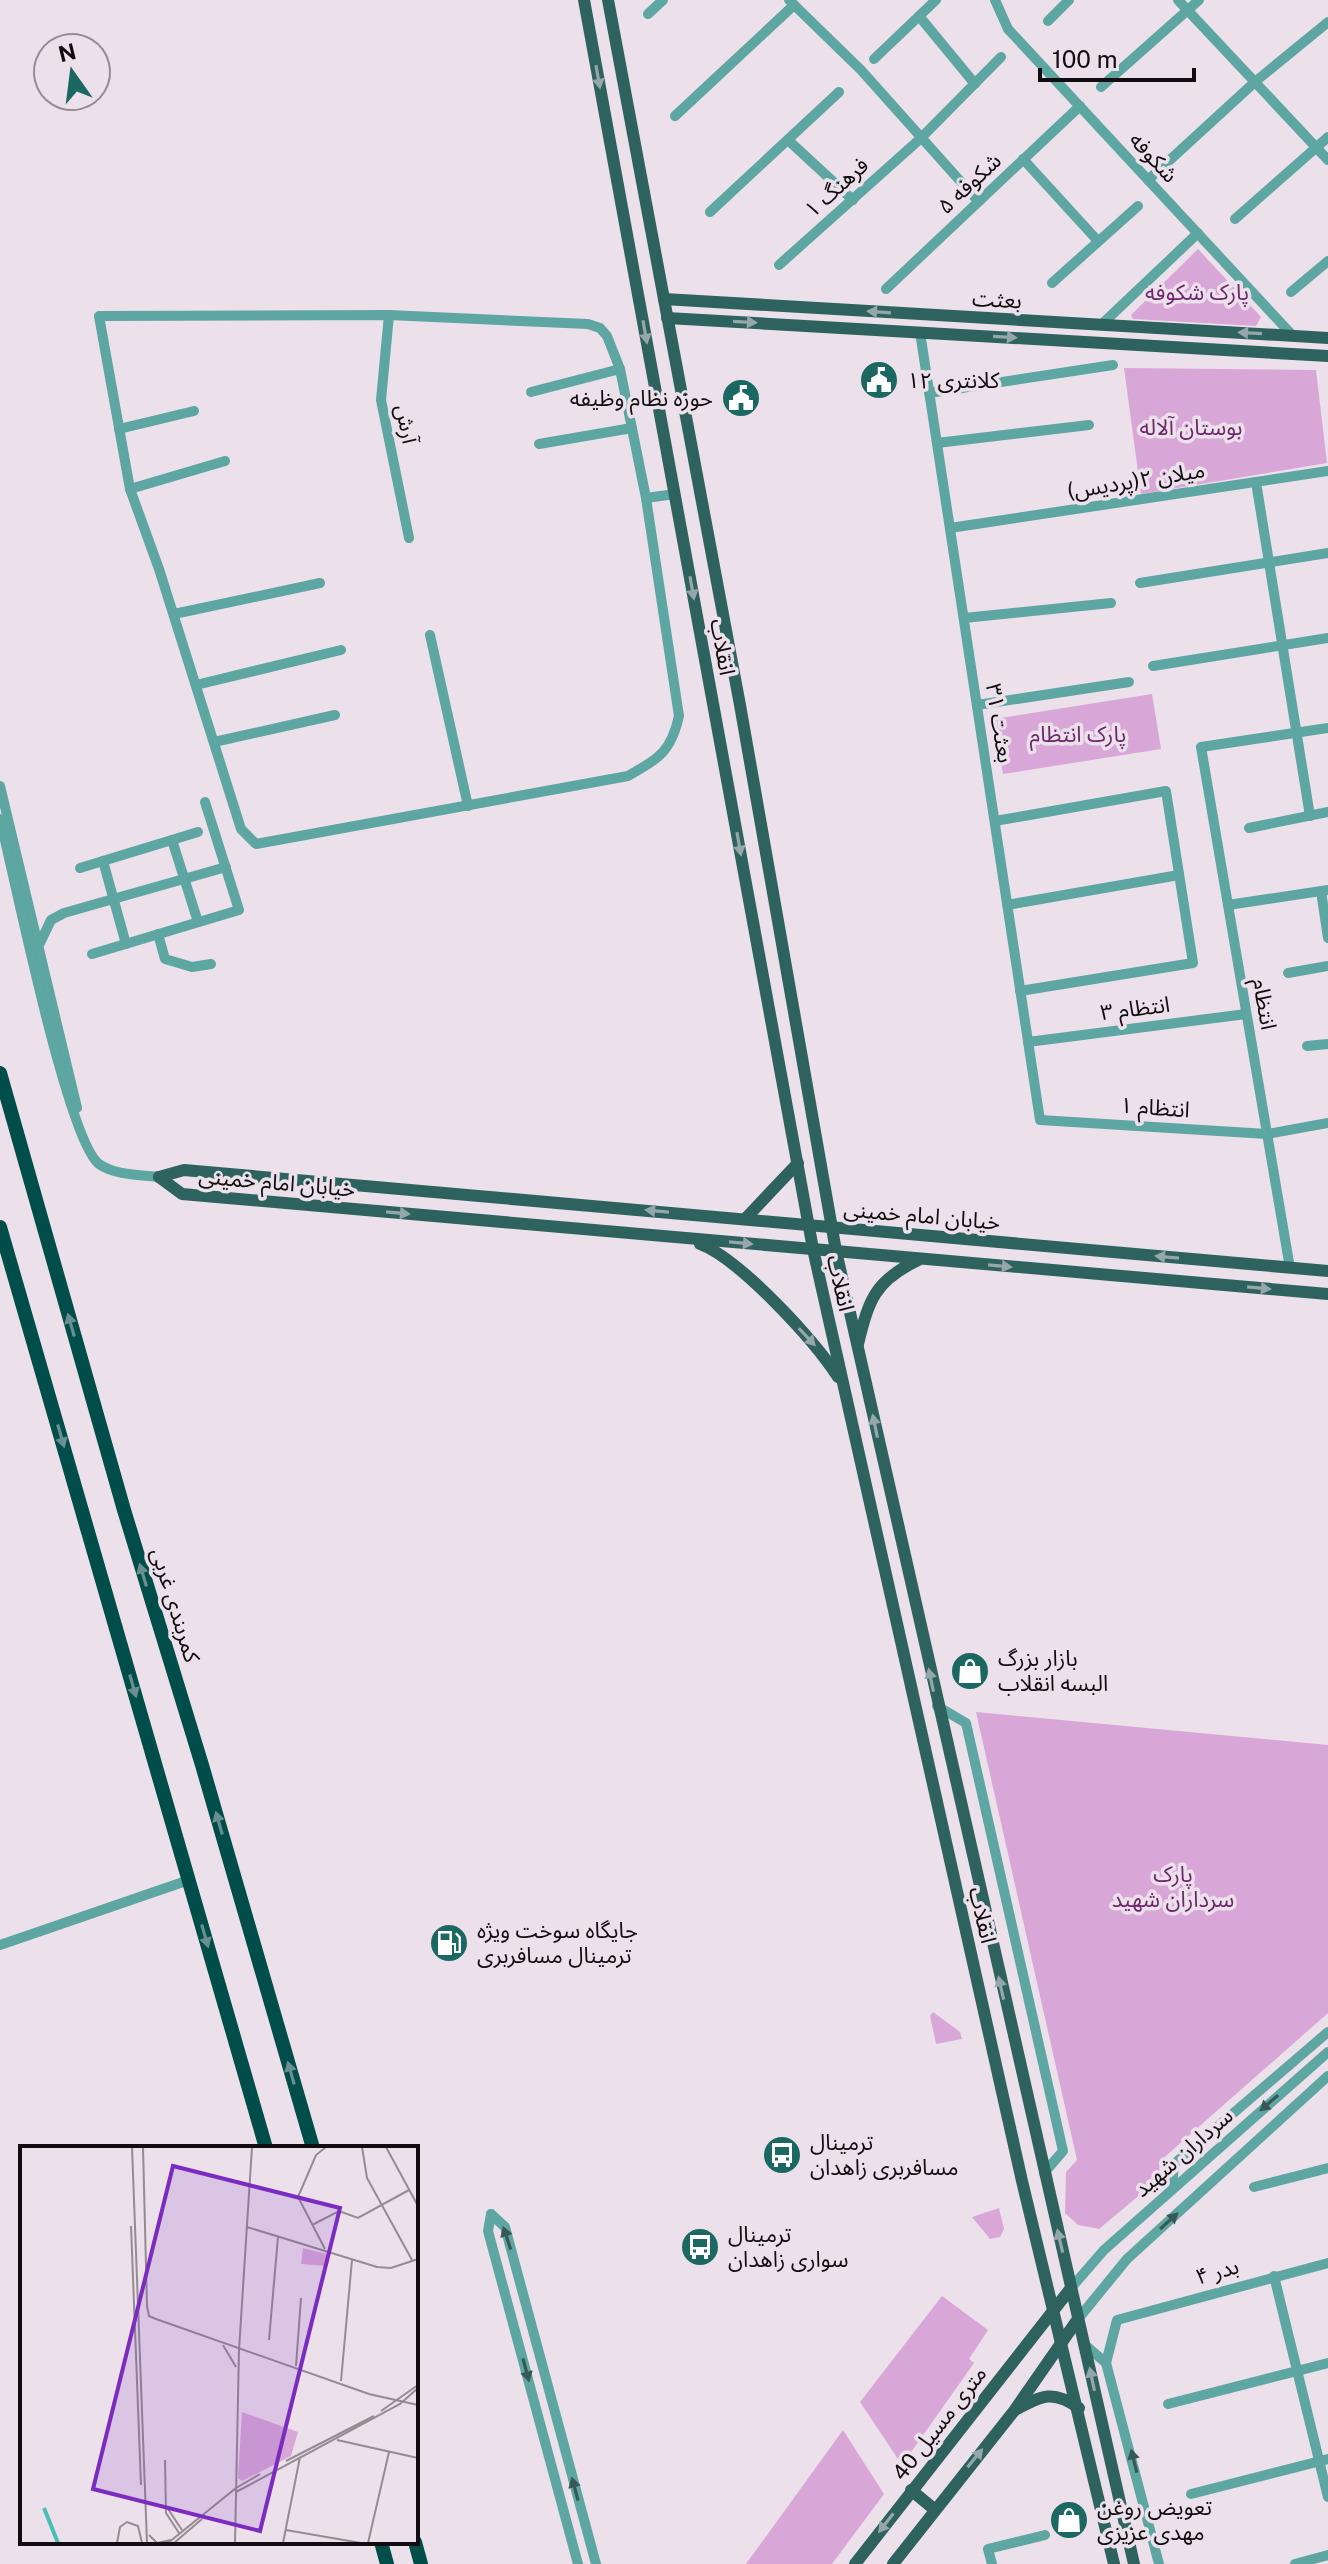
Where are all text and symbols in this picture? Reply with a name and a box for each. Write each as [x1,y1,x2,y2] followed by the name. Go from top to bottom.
[32,32,112,112] north arrow
[1040,32,1194,82] scale bar
[56,38,79,67] text: N
[1052,45,1118,73] text: 100 m
[592,64,604,89] one-way arrow
[1124,126,1184,188] street label: شکوفه
[932,147,1006,219] street label: شکوفه ۵
[799,151,873,223] street label: فرهنگ ۱
[1145,279,1249,307] park label: پارک شکوفه
[972,285,1022,313] street label: بعثت
[866,305,891,318] one-way arrow
[733,316,758,329] one-way arrow
[639,320,651,345] one-way arrow
[1237,326,1262,339] one-way arrow
[993,331,1018,344] one-way arrow
[858,359,900,401] public building icon: کلانتری ۱۲
[907,367,1000,393] place label: کلانتری ۱۲
[720,377,762,419] public building icon: حوزه نظام وظیفه
[570,385,713,415] place label: حوزه نظام وظیفه
[390,402,424,447] street label: آرش
[1140,414,1242,440] park label: بوستان آلاله
[1065,456,1207,506] street label: میلان ۲(پردیس)
[686,576,698,601] one-way arrow
[705,617,741,677] street label: انقلاب
[981,681,1019,765] street label: بعثت ۳۱
[1030,721,1126,751] park label: پارک انتظام
[733,832,746,857] one-way arrow
[1244,976,1282,1033] street label: انتظام
[1099,991,1172,1029] street label: انتظام ۳
[1119,1092,1191,1126] street label: انتظام ۱
[197,1162,356,1206] street label: خیابان امام خمینی
[842,1195,1001,1239] street label: خیابان امام خمینی
[644,1205,669,1218] one-way arrow
[386,1207,411,1220] one-way arrow
[729,1237,754,1250] one-way arrow
[1154,1250,1179,1263] one-way arrow
[822,1252,860,1314] street label: انقلاب
[988,1259,1013,1272] one-way arrow
[1247,1282,1272,1295] one-way arrow
[64,1312,77,1336] one-way arrow
[797,1327,815,1346] one-way arrow
[868,1413,881,1438] one-way arrow
[55,1424,67,1449] one-way arrow
[146,1545,206,1666] street label: کمربندی غربی
[136,1562,149,1586] one-way arrow
[998,1645,1108,1696] place label: بازار بزرگ البسه انقلاب
[949,1650,991,1692] shop icon: بازار بزرگ البسه انقلاب
[924,1667,937,1692] one-way arrow
[127,1674,140,1698] one-way arrow
[212,1811,225,1835] one-way arrow
[1112,1861,1234,1913] park label: پارک سرداران شهید
[964,1884,1002,1946] street label: انقلاب
[477,1917,638,1968] place label: جایگاه سوخت ویژه ترمینال مسافربری
[428,1922,470,1964] fuel station icon: جایگاه سوخت ویژه ترمینال مسافربری
[199,1924,212,1948] one-way arrow
[994,1975,1007,2000] one-way arrow
[284,2061,297,2085] one-way arrow
[1260,2094,1280,2111] one-way arrow
[1128,2102,1238,2203] street label: سرداران شهید
[810,2129,959,2181] place label: ترمینال مسافربری زاهدان
[761,2134,803,2176] bus stop icon: ترمینال مسافربری زاهدان
[20,2146,418,2544] inset map
[1159,2212,1178,2230] one-way arrow
[728,2221,848,2273] place label: ترمینال سواری زاهدان
[501,2226,513,2250] one-way arrow
[679,2226,721,2268] bus stop icon: ترمینال سواری زاهدان
[1053,2229,1066,2254] one-way arrow
[1192,2252,1242,2290] street label: بدر ۴
[520,2359,533,2383] one-way arrow
[886,2361,992,2485] street label: 40 متری مسیل
[1085,2366,1097,2391] one-way arrow
[967,2448,983,2468] one-way arrow
[1127,2448,1139,2473] one-way arrow
[569,2476,581,2501] one-way arrow
[1097,2494,1212,2545] place label: تعویض روغن مهدی عزیزی
[1048,2499,1090,2541] shop icon: تعویض روغن مهدی عزیزی
[879,2513,895,2533] one-way arrow

